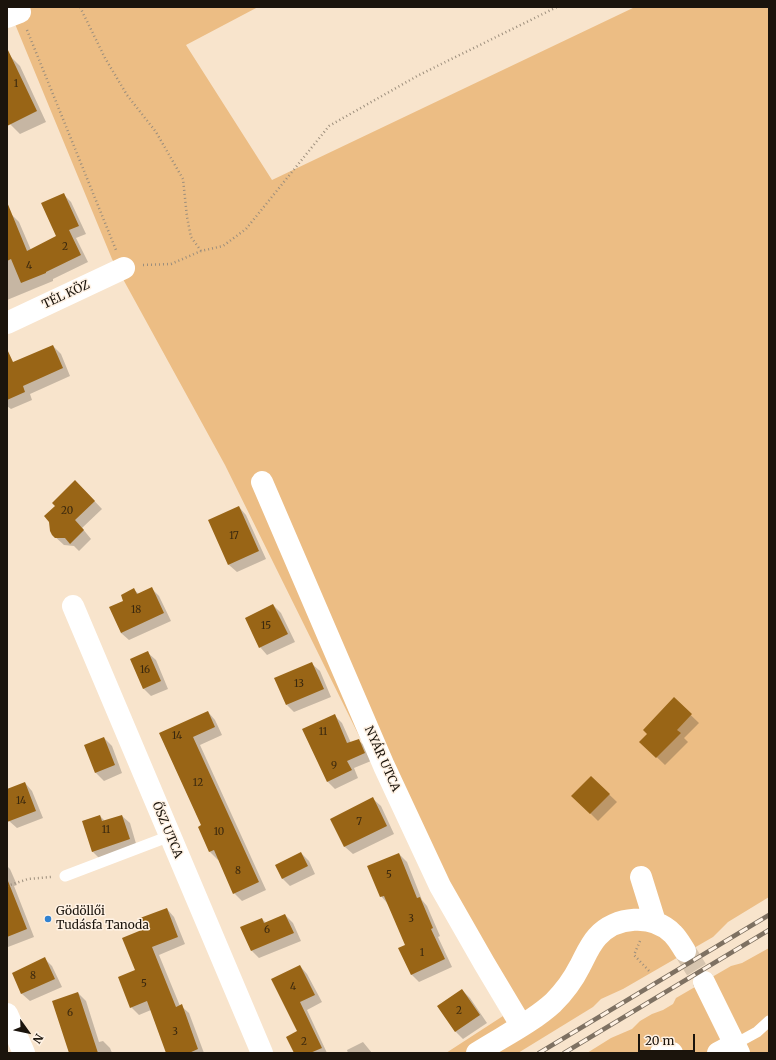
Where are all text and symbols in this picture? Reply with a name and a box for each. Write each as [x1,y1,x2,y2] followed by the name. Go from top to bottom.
[14,78,18,90] house number: 1
[62,241,68,253] house number: 2
[26,260,32,272] house number: 4
[40,278,92,312] street label: TÉL KÖZ
[61,505,73,517] house number: 20
[229,530,239,542] house number: 17
[131,604,141,616] house number: 18
[261,620,271,632] house number: 15
[140,664,150,676] house number: 16
[294,678,304,690] house number: 13
[361,724,403,794] street label: NYÁR UTCA
[319,726,327,738] house number: 11
[172,730,182,742] house number: 14
[331,760,337,772] house number: 9
[193,777,203,789] house number: 12
[16,795,26,807] house number: 14
[149,800,185,860] street label: ŐSZ UTCA
[356,816,362,828] house number: 7
[102,824,110,836] house number: 11
[214,826,224,838] house number: 10
[235,865,241,877] house number: 8
[386,869,392,881] house number: 5
[56,905,149,933] place label: Gödöllői Tudásfa Tanoda
[408,913,414,925] house number: 3
[43,914,53,924] marker: Gödöllői Tudásfa Tanoda
[264,924,270,936] house number: 6
[420,947,424,959] house number: 1
[30,970,36,982] house number: 8
[141,978,147,990] house number: 5
[290,981,296,993] house number: 4
[456,1005,462,1017] house number: 2
[67,1007,73,1019] house number: 6
[8,1012,48,1052] north arrow
[172,1026,178,1038] house number: 3
[640,1026,697,1052] scale bar
[30,1031,46,1046] text: N
[645,1033,674,1048] text: 20 m
[301,1036,307,1048] house number: 2

